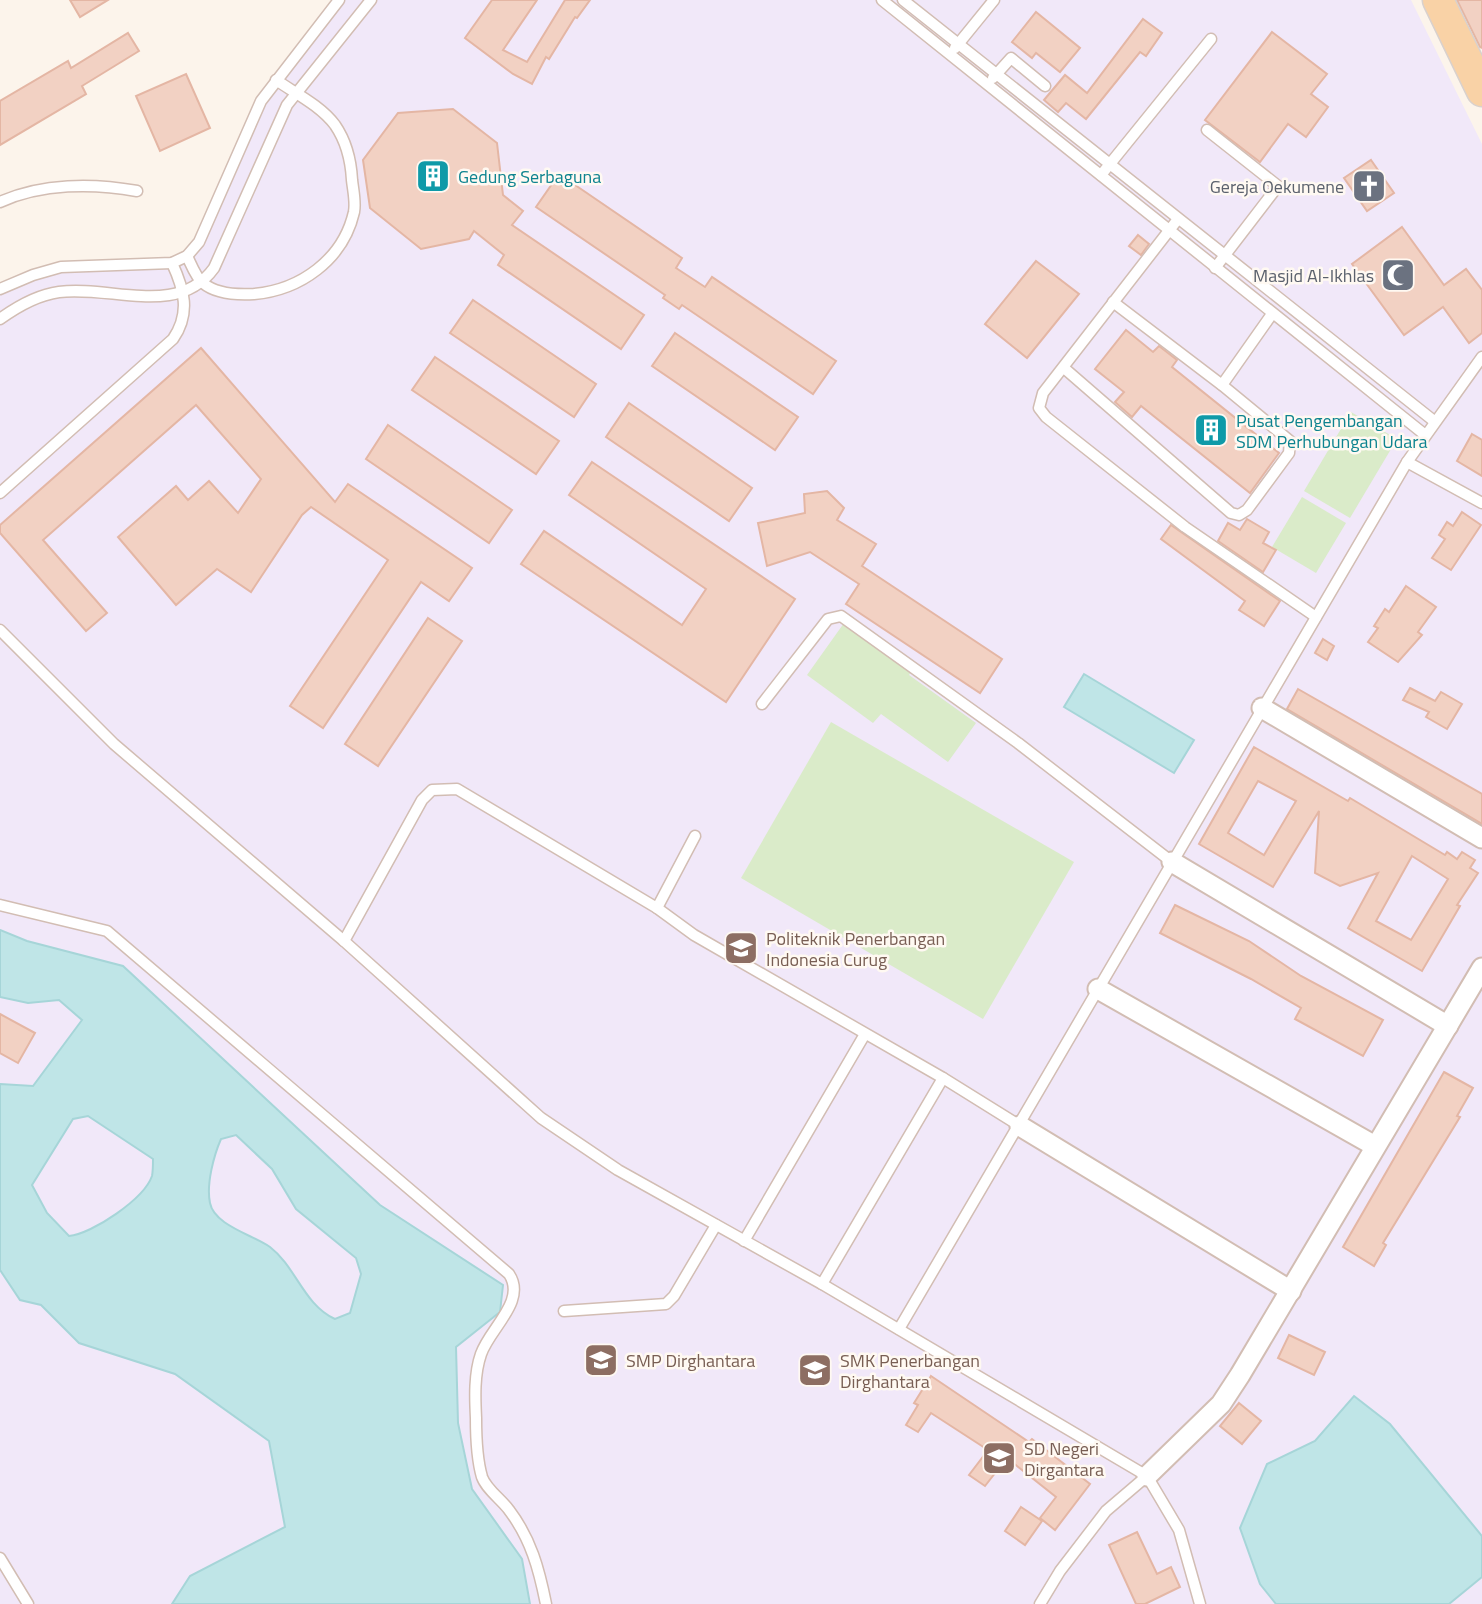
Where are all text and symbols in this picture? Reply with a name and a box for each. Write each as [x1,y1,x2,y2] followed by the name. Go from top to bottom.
[414,157,452,195] building icon: Gedung Serbaguna
[458,163,601,190] place label: Gedung Serbaguna
[1350,167,1388,205] church icon: Gereja Oekumene
[1210,173,1344,200] place label: Gereja Oekumene
[1379,256,1417,294] mosque icon: Masjid Al-Ikhlas
[1253,262,1374,289] place label: Masjid Al-Ikhlas
[1236,407,1427,455] place label: Pusat Pengembangan SDM Perhubungan Udara
[1192,411,1230,449] building icon: Pusat Pengembangan SDM Perhubungan Udara
[766,925,945,973] place label: Politeknik Penerbangan Indonesia Curug
[722,929,760,967] school or university icon: Politeknik Penerbangan Indonesia Curug
[582,1341,620,1379] school or university icon: SMP Dirghantara
[626,1347,755,1374] place label: SMP Dirghantara
[840,1347,980,1395] place label: SMK Penerbangan Dirghantara
[796,1351,834,1389] school or university icon: SMK Penerbangan Dirghantara
[1024,1435,1104,1483] place label: SD Negeri Dirgantara
[980,1439,1018,1477] school or university icon: SD Negeri Dirgantara

